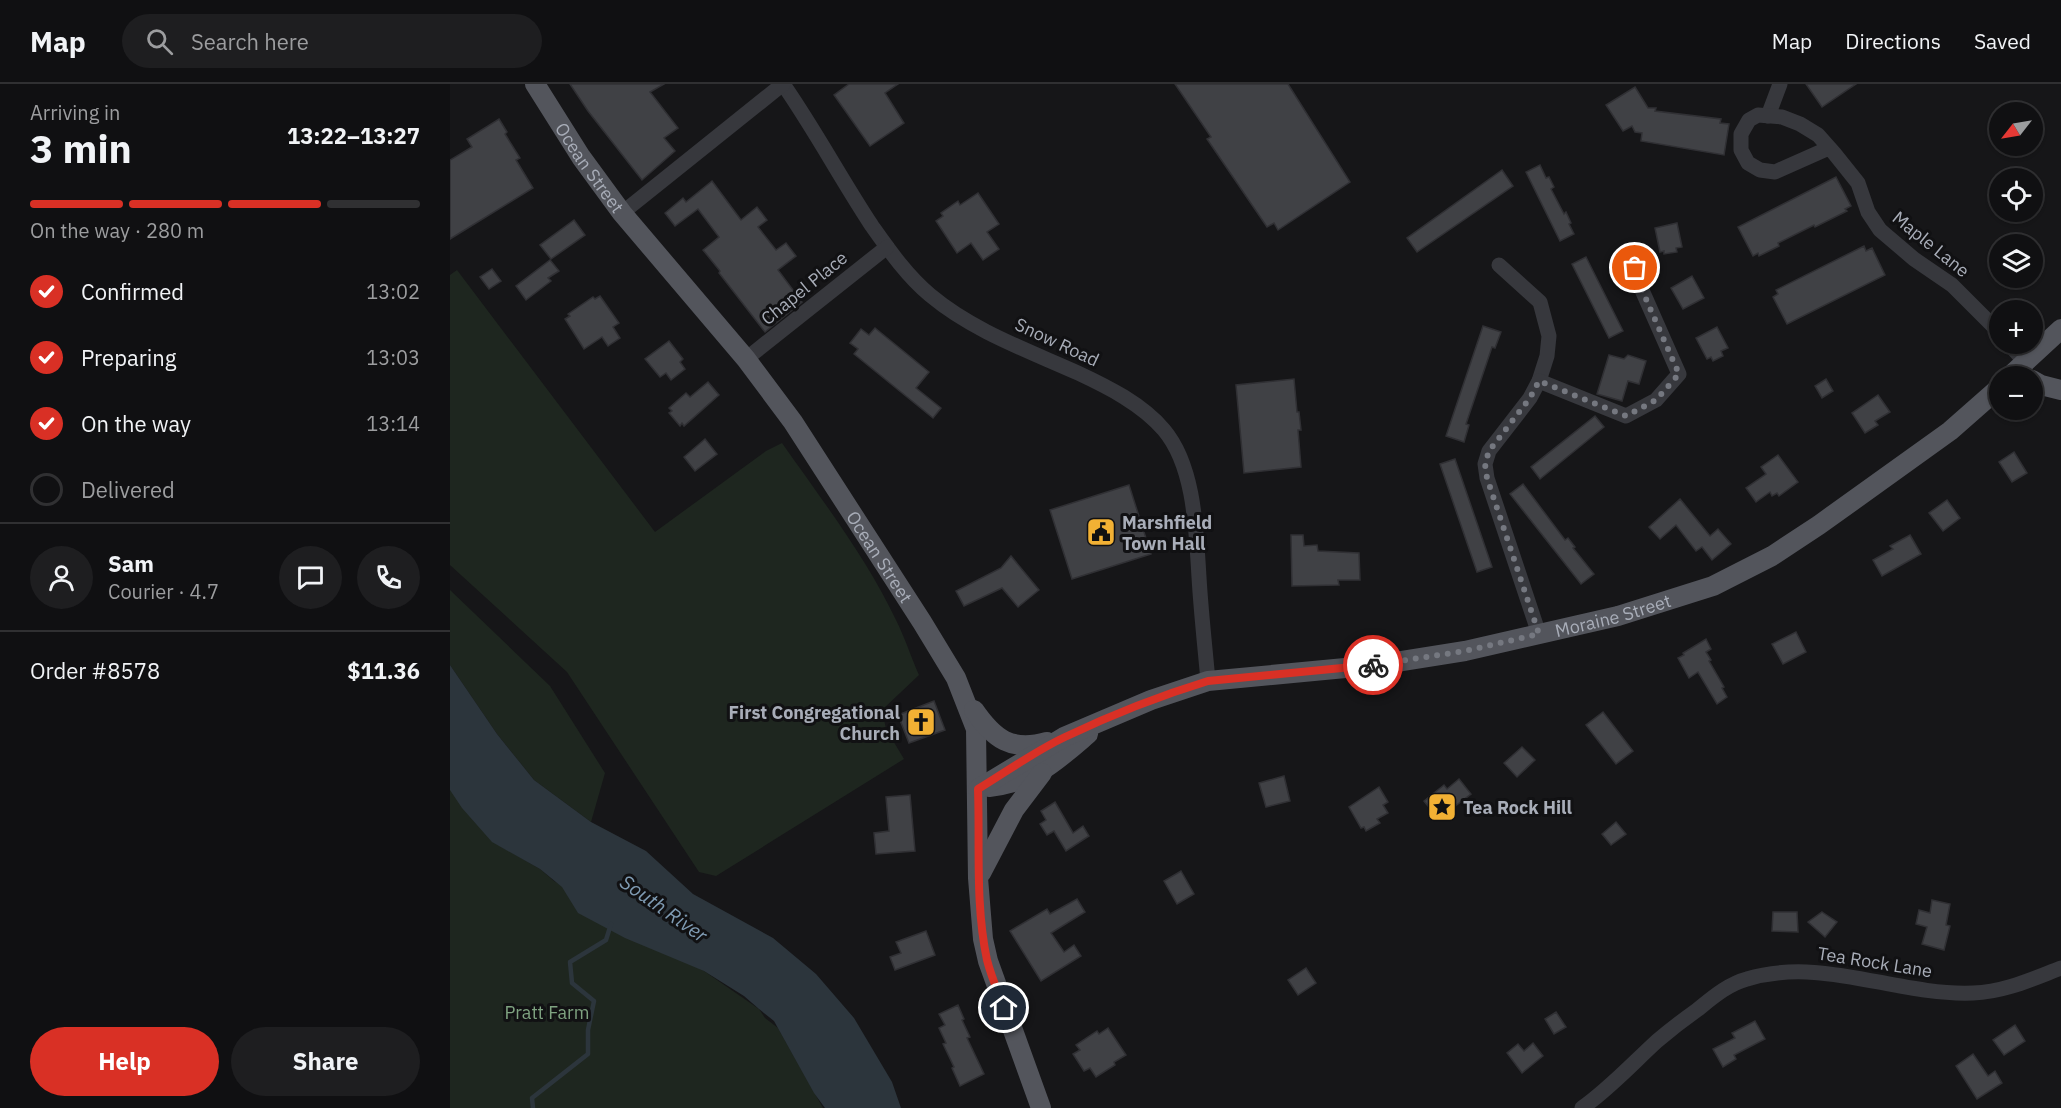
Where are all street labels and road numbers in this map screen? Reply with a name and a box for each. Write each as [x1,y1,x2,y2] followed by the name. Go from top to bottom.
[551,118,629,217] street label: Ocean Street
[1888,206,1974,282] street label: Maple Lane
[756,246,852,330] street label: Chapel Place
[1011,313,1103,371] street label: Snow Road
[842,506,918,607] street label: Ocean Street
[1553,589,1674,642] street label: Moraine Street
[1816,942,1934,982] street label: Tea Rock Lane

